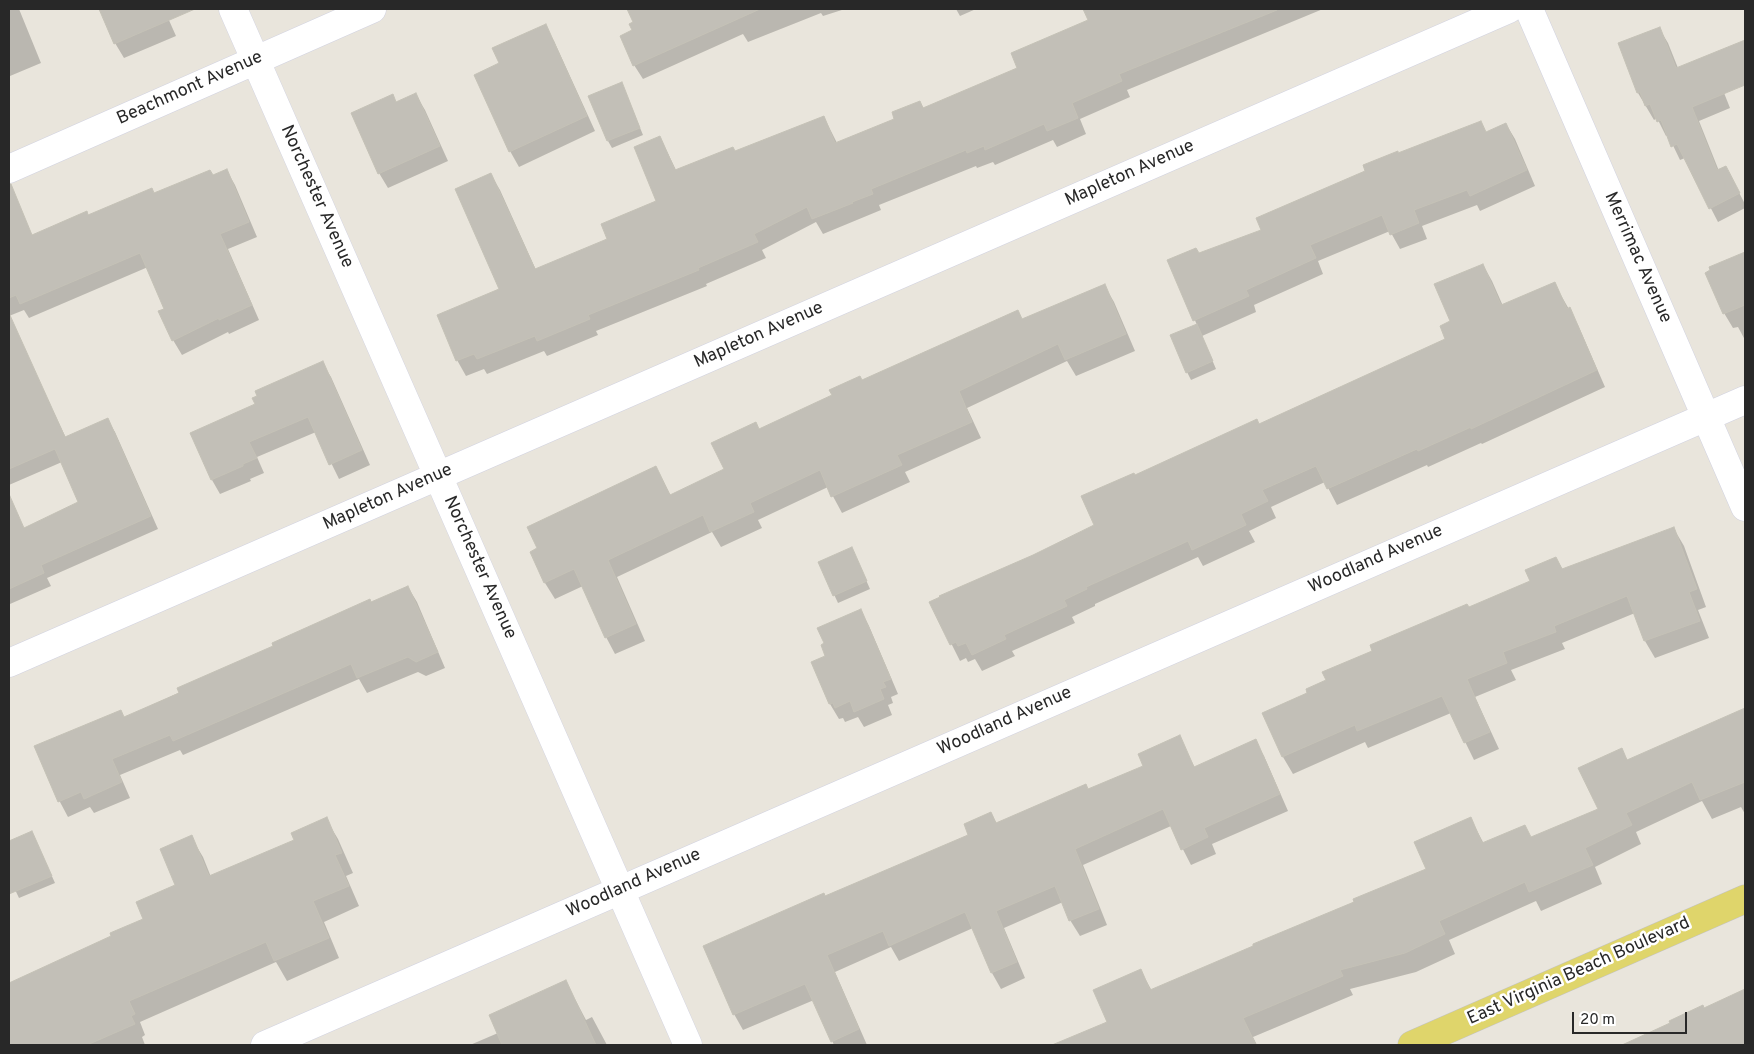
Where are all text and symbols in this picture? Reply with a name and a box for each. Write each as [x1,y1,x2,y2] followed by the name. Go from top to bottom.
[114,47,266,131] street label: Beachmont Avenue
[275,122,357,272] street label: Norchester Avenue
[1062,136,1198,212] street label: Mapleton Avenue
[1598,189,1676,327] street label: Merrimac Avenue
[691,298,827,374] street label: Mapleton Avenue
[320,460,456,536] street label: Mapleton Avenue
[438,493,520,643] street label: Norchester Avenue
[1305,521,1447,599] street label: Woodland Avenue
[934,683,1076,761] street label: Woodland Avenue
[563,845,705,923] street label: Woodland Avenue
[1464,913,1694,1031] street label: East Virginia Beach Boulevard
[1574,1002,1689,1034] scale bar
[1580,1011,1615,1030] text: 20 m

